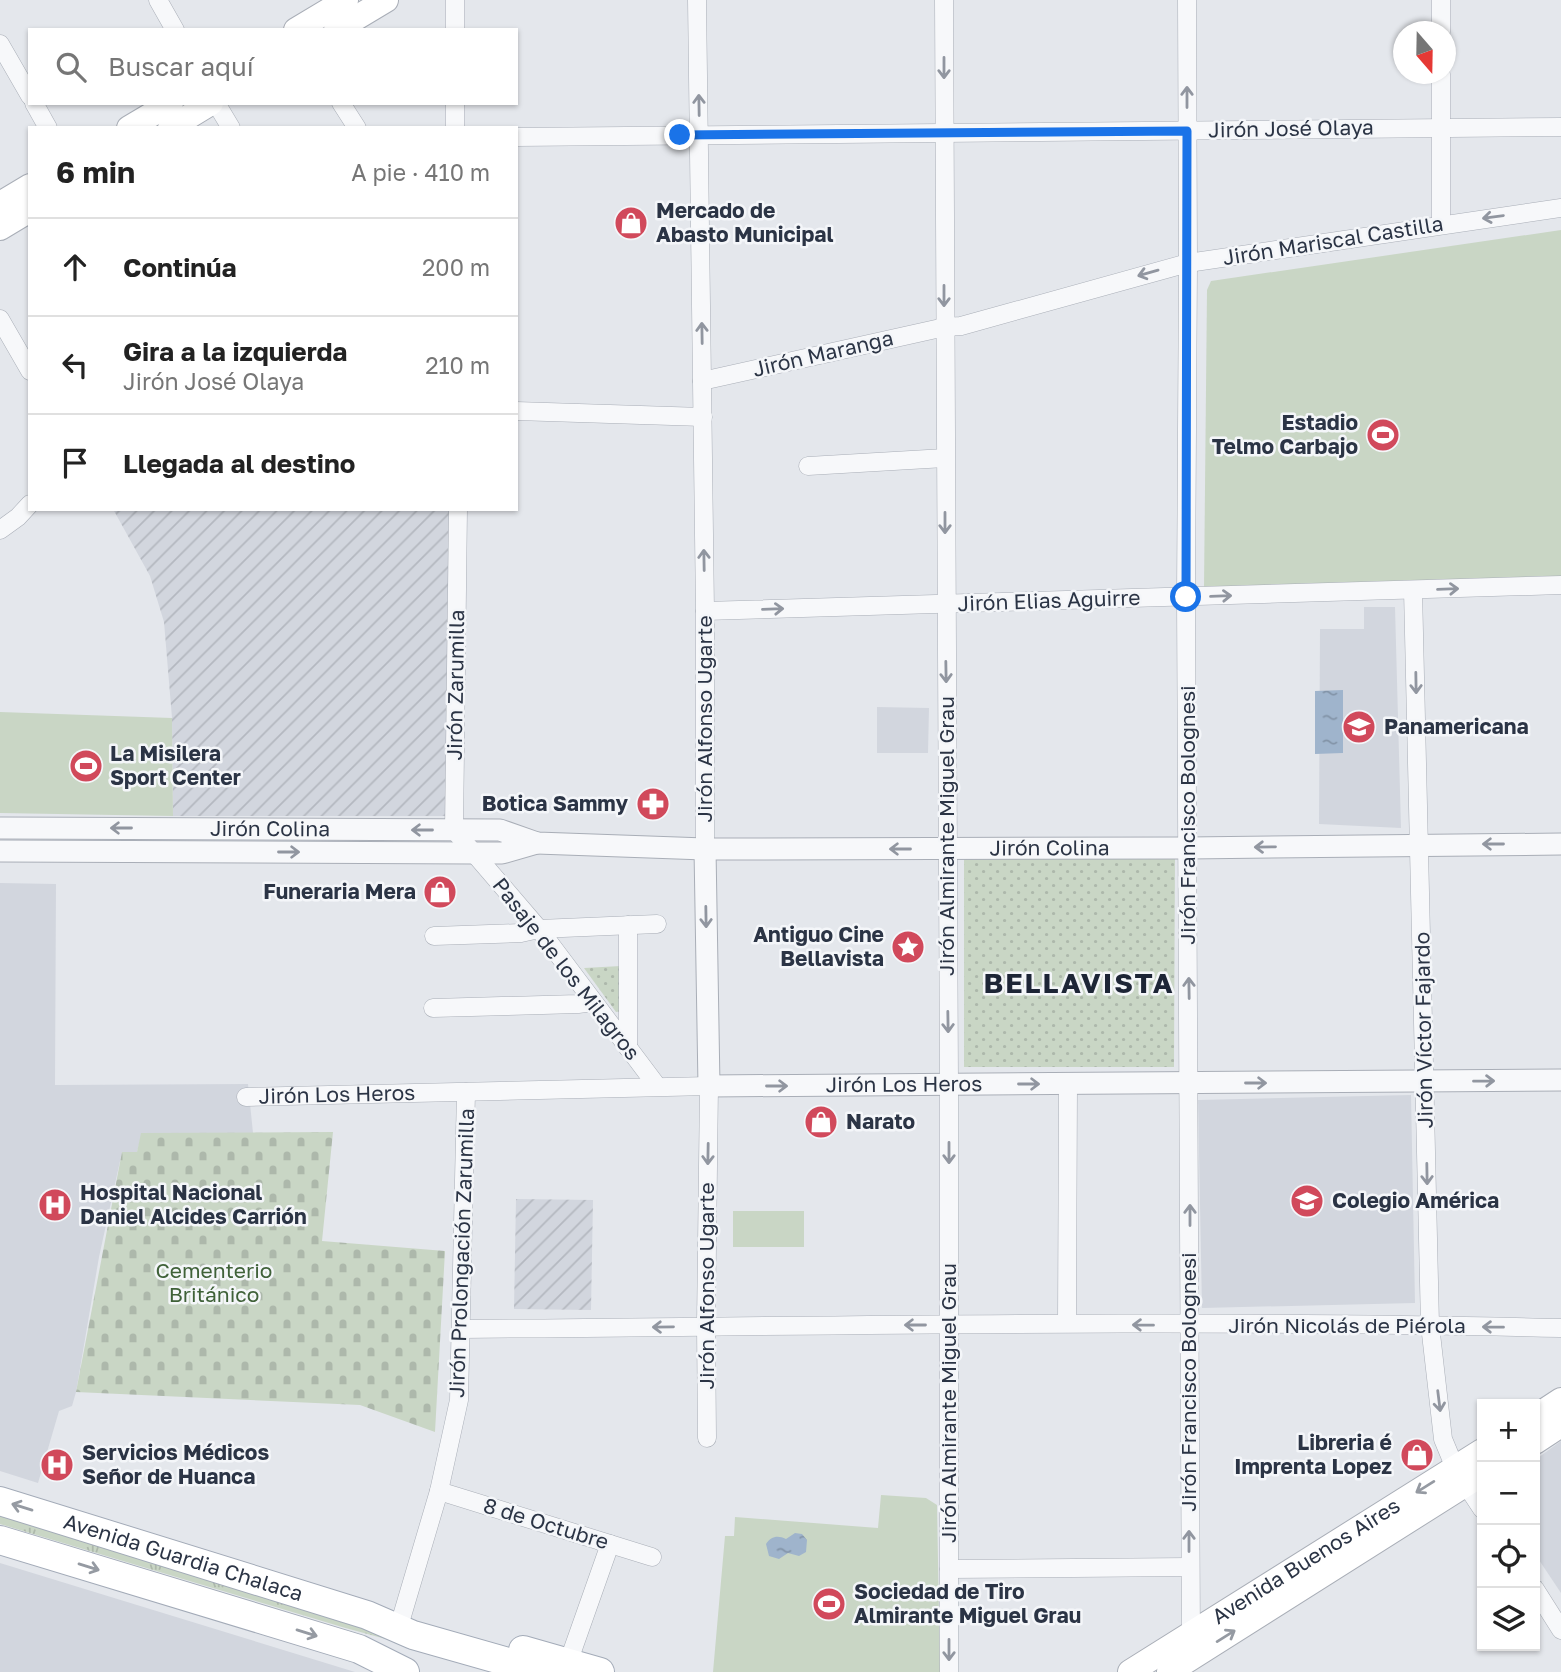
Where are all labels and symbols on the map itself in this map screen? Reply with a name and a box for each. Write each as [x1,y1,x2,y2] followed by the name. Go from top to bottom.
[1393,21,1456,84] north arrow
[937,56,951,79] one-way arrow
[1180,86,1194,109] one-way arrow
[692,94,706,117] one-way arrow
[1208,114,1374,142] street label: Jirón José Olaya
[664,119,695,150] route end
[656,197,834,247] place label: Mercado de Abasto Municipal
[612,204,650,242] shop icon: Mercado de Abasto Municipal
[1221,210,1445,270] street label: Jirón Mariscal Castilla
[1483,211,1505,224] one-way arrow
[1137,268,1159,281] one-way arrow
[937,284,951,307] one-way arrow
[695,321,708,344] one-way arrow
[750,324,896,382] street label: Jirón Maranga
[1212,409,1358,459] place label: Estadio Telmo Carbajo
[1364,416,1402,454] sports icon: Estadio Telmo Carbajo
[938,511,952,534] one-way arrow
[697,549,711,572] one-way arrow
[1170,581,1201,612] route start
[1436,582,1459,595] one-way arrow
[957,584,1141,616] street label: Jirón Elias Aguirre
[1209,589,1232,602] one-way arrow
[761,602,784,616] one-way arrow
[441,609,469,761] street label: Jirón Zarumilla
[691,615,717,823] street label: Jirón Alfonso Ugarte
[939,660,953,683] one-way arrow
[1409,671,1422,694] one-way arrow
[1174,685,1200,945] street label: Jirón Francisco Bolognesi
[933,696,959,976] street label: Jirón Almirante Miguel Grau
[1340,708,1378,746] school or university icon: Panamericana
[1384,713,1529,739] place label: Panamericana
[110,740,241,790] place label: La Misilera Sport Center
[67,747,105,785] sports icon: La Misilera Sport Center
[634,785,672,823] pharmacy icon: Botica Sammy
[482,790,628,816] place label: Botica Sammy
[210,815,330,841] street label: Jirón Colina
[110,821,133,835] one-way arrow
[411,823,434,837] one-way arrow
[990,834,1110,860] street label: Jirón Colina
[1482,838,1505,851] one-way arrow
[1254,840,1277,854] one-way arrow
[888,842,911,856] one-way arrow
[277,845,300,859] one-way arrow
[488,872,646,1065] street label: Pasaje de los Milagros
[421,873,459,911] shop icon: Funeraria Mera
[263,878,416,904] place label: Funeraria Mera
[699,905,713,928] one-way arrow
[753,921,884,971] place label: Antiguo Cine Bellavista
[889,928,927,966] place icon: Antiguo Cine Bellavista
[1408,932,1438,1129] street label: Jirón Víctor Fajardo
[983,966,1175,999] district label: BELLAVISTA
[1182,976,1196,999] one-way arrow
[941,1010,955,1033] one-way arrow
[826,1070,982,1097] street label: Jirón Los Heros
[1472,1074,1495,1088] one-way arrow
[1245,1076,1268,1090] one-way arrow
[1017,1077,1040,1091] one-way arrow
[258,1079,416,1109] street label: Jirón Los Heros
[765,1079,788,1093] one-way arrow
[802,1103,840,1141] shop icon: Narato
[443,1108,479,1398] street label: Jirón Prolongación Zarumilla
[846,1108,915,1134] place label: Narato
[942,1141,956,1164] one-way arrow
[701,1143,715,1166] one-way arrow
[1420,1163,1434,1186] one-way arrow
[80,1179,307,1229] place label: Hospital Nacional Daniel Alcides Carrión
[693,1182,719,1390] street label: Jirón Alfonso Ugarte
[1288,1182,1326,1220] school or university icon: Colegio América
[36,1186,74,1224] hospital icon: Hospital Nacional Daniel Alcides Carrión
[1332,1187,1499,1213] place label: Colegio América
[1183,1204,1197,1227] one-way arrow
[1175,1252,1201,1512] street label: Jirón Francisco Bolognesi
[156,1257,272,1307] park label: Cementerio Británico
[935,1263,961,1543] street label: Jirón Almirante Miguel Grau
[1228,1312,1466,1338] street label: Jirón Nicolás de Piérola
[904,1318,927,1332] one-way arrow
[1132,1318,1155,1331] one-way arrow
[652,1320,675,1334] one-way arrow
[1482,1320,1505,1333] one-way arrow
[1432,1390,1445,1412] one-way arrow
[1234,1429,1392,1479] place label: Libreria é Imprenta Lopez
[1398,1436,1436,1474] shop icon: Libreria é Imprenta Lopez
[82,1439,269,1489] place label: Servicios Médicos Señor de Huanca
[38,1446,76,1484] hospital icon: Servicios Médicos Señor de Huanca
[1415,1481,1435,1495] one-way arrow
[481,1492,612,1554] street label: 8 de Octubre
[1207,1492,1404,1629] street label: Avenida Buenos Aires
[11,1500,33,1513] one-way arrow
[61,1508,306,1606] street label: Avenida Guardia Chalaca
[1182,1529,1196,1552] one-way arrow
[77,1562,99,1575] one-way arrow
[854,1578,1081,1628] place label: Sociedad de Tiro Almirante Miguel Grau
[810,1585,848,1623] sports icon: Sociedad de Tiro Almirante Miguel Grau
[295,1628,317,1641] one-way arrow
[1216,1628,1236,1642] one-way arrow
[942,1638,956,1661] one-way arrow

